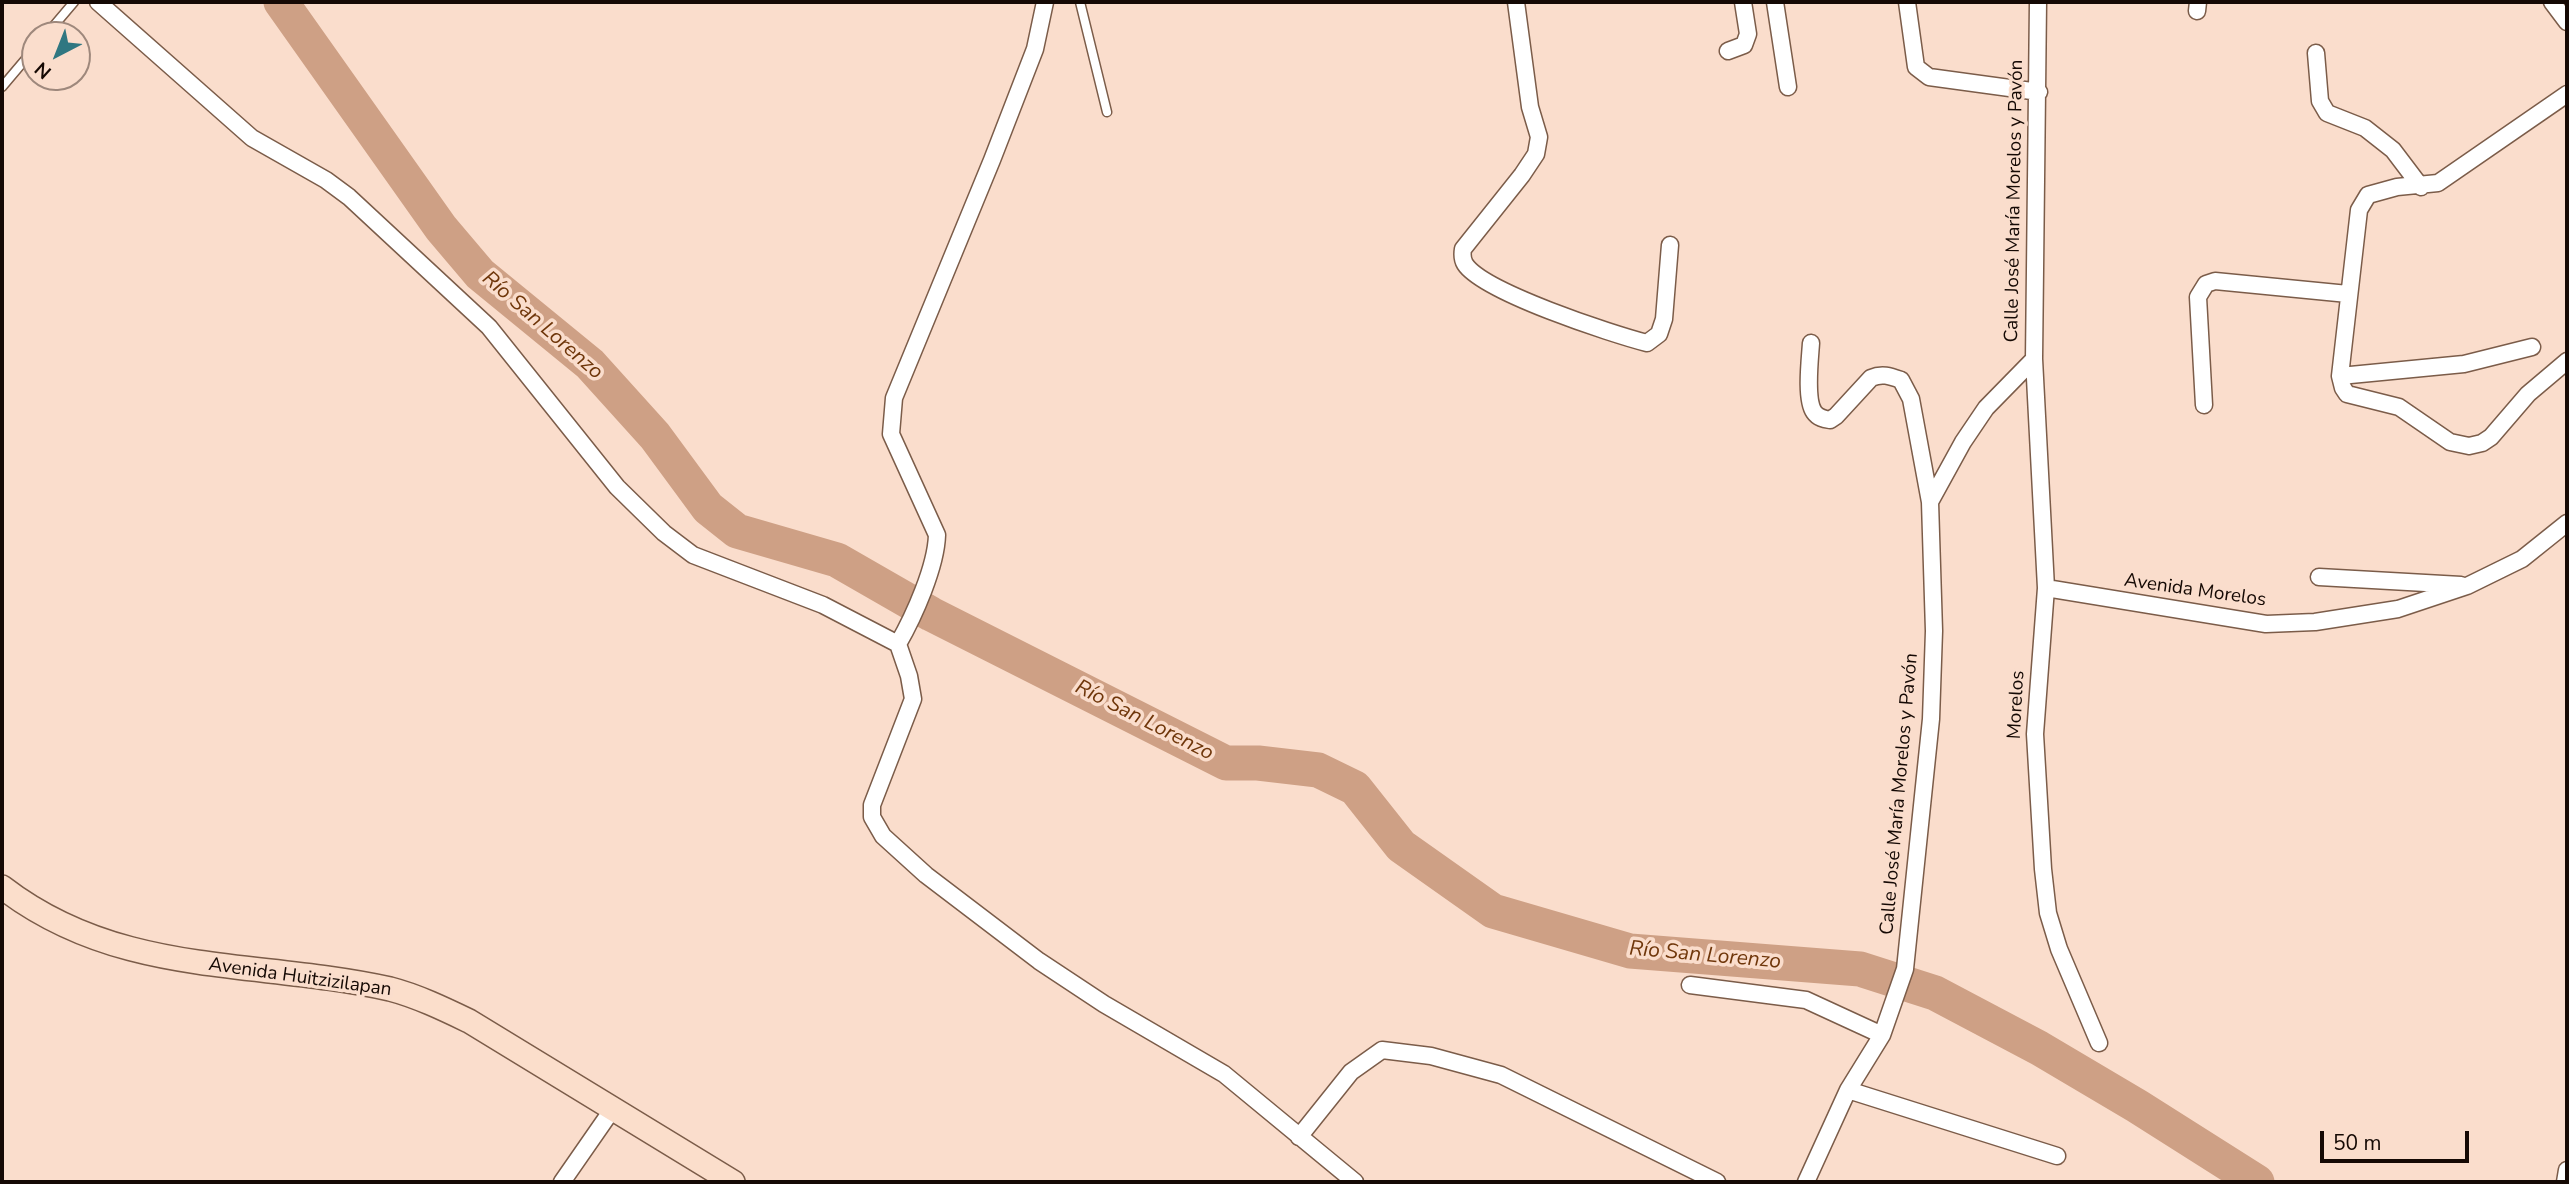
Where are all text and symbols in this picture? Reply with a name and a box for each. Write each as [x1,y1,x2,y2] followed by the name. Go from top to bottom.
[21,21,91,91] north arrow
[29,56,57,85] text: N
[2001,59,2029,343] street label: Calle José María Morelos y Pavón
[476,267,608,385] water label: Río San Lorenzo
[2123,570,2267,612] street label: Avenida Morelos
[1876,652,1924,936] street label: Calle José María Morelos y Pavón
[2004,670,2030,740] street label: Morelos
[1071,675,1217,767] water label: Río San Lorenzo
[1628,937,1782,975] water label: Río San Lorenzo
[207,954,393,1002] street label: Avenida Huitzizilapan
[2324,1118,2473,1162] scale bar
[2333,1129,2382,1157] text: 50 m

